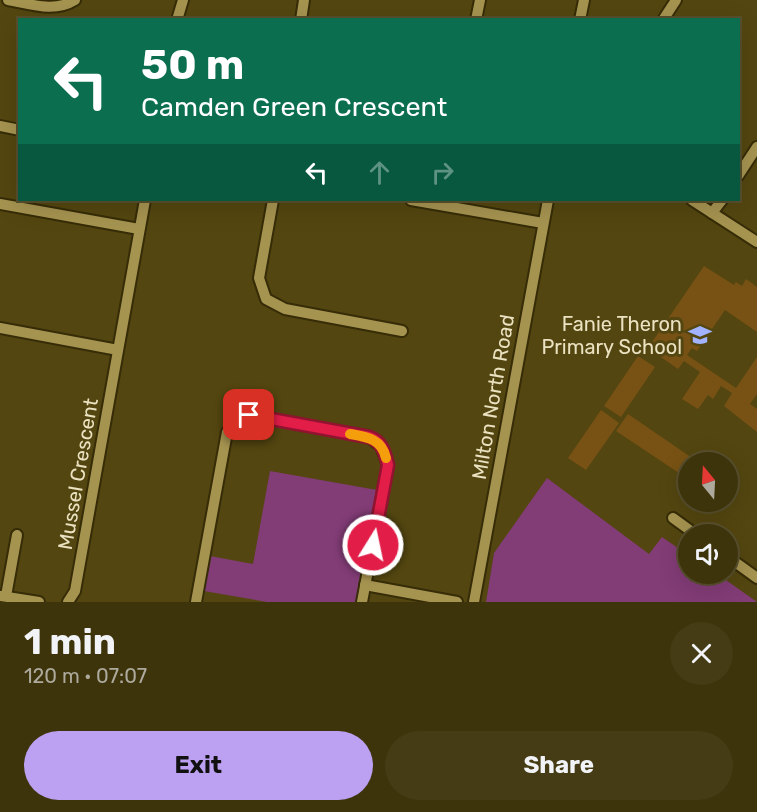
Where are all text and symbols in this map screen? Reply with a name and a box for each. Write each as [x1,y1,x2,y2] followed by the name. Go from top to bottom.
[141,40,244,90] text: 50 m
[42,42,120,120] icon: left
[141,91,447,123] text: Camden Green Crescent
[300,156,333,189] icon: left
[363,156,396,189] icon: ahead
[426,156,459,189] icon: right
[541,312,682,359] place label: Fanie Theron Primary School
[467,313,519,481] street label: Milton North Road
[687,322,713,348] school or university icon: Fanie Theron Primary School
[223,389,274,440] pin
[53,396,103,552] street label: Mussel Crescent
[232,398,265,431] icon: arrive
[678,452,738,512] north arrow
[678,452,738,584] map controls
[341,513,405,577] position arrow
[678,524,738,584] button: sound
[24,620,116,663] text: 1 min
[670,622,733,685] button: close
[24,664,147,688] text: 120 m · 07:07
[24,731,373,800] button: Exit
[385,731,733,800] button: Share

